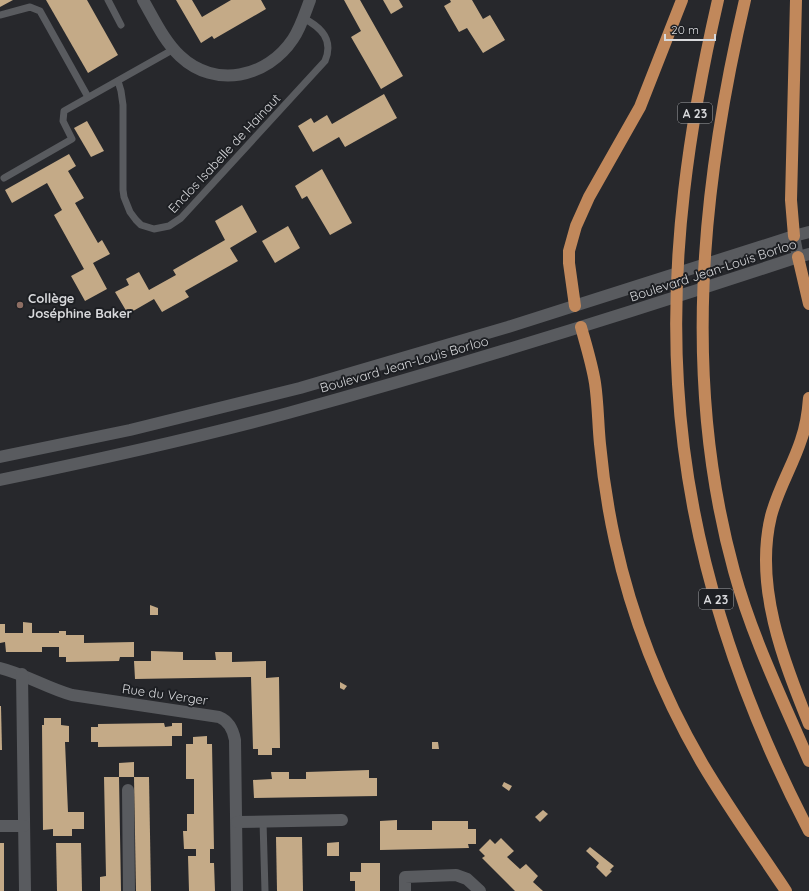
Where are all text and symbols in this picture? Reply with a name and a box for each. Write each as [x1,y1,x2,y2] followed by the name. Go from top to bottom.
[665,16,715,42] scale bar
[671,22,699,37] text: 20 m
[165,90,283,216] street label: Enclos Isabelle de Hainaut
[678,103,712,123] road number: A 23
[628,235,799,305] street label: Boulevard Jean-Louis Borloo
[28,290,133,321] place label: Collège Joséphine Baker
[15,300,25,310] marker: Collège Joséphine Baker
[318,332,490,396] street label: Boulevard Jean-Louis Borloo
[699,589,733,609] road number: A 23
[121,680,209,708] street label: Rue du Verger

